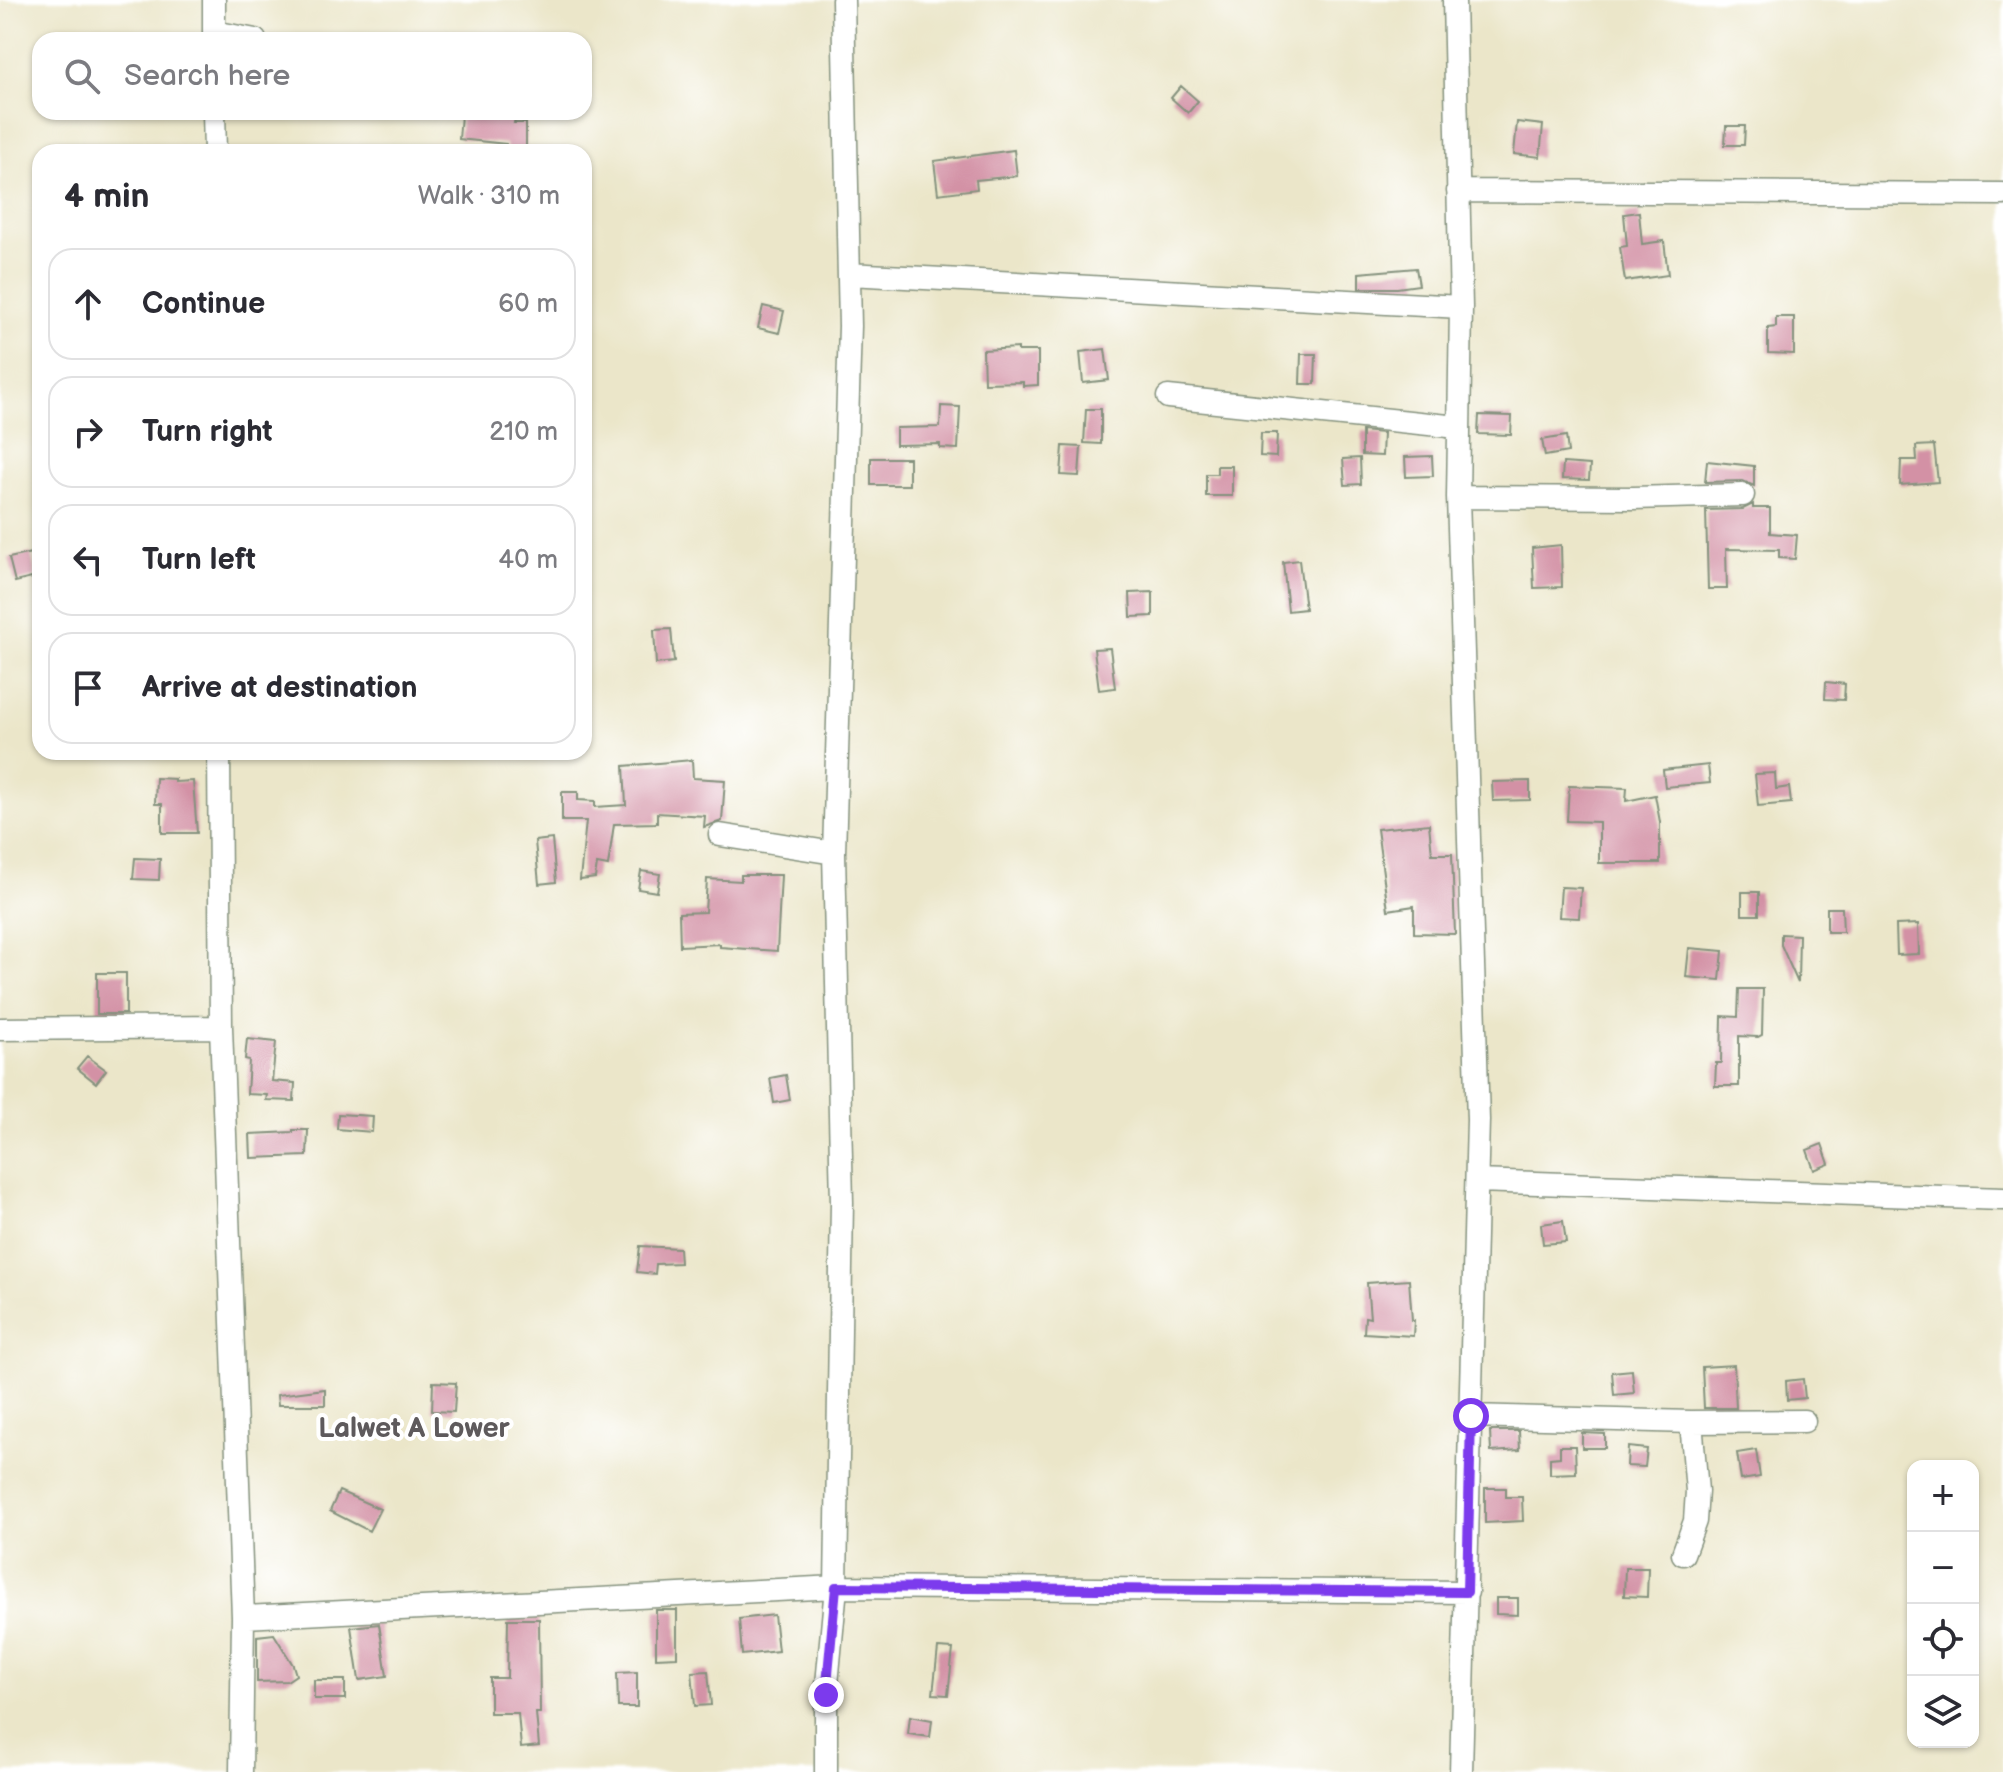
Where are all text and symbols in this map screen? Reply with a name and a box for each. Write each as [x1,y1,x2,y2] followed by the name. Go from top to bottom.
[32,32,592,120] search box
[60,54,104,98] icon: search
[124,58,290,94] text: Search here
[64,176,150,217] text: 4 min
[418,181,560,212] text: Walk · 310 m
[66,282,110,326] icon: ahead
[142,286,265,322] text: Continue
[498,289,558,320] text: 60 m
[66,410,110,454] icon: right
[142,414,273,450] text: Turn right
[489,417,558,448] text: 210 m
[66,538,110,582] icon: left
[142,542,256,578] text: Turn left
[498,545,558,576] text: 40 m
[66,666,110,710] icon: arrive
[142,670,418,706] text: Arrive at destination
[1453,1398,1489,1434] route start
[318,1412,511,1445] district label: Lalwet A Lower
[1907,1460,1979,1748] map controls
[1907,1460,1979,1532] button: +
[1907,1532,1979,1604] button: −
[1907,1604,1979,1676] button: locate
[1907,1676,1979,1748] button: layers
[808,1677,844,1713] route end

